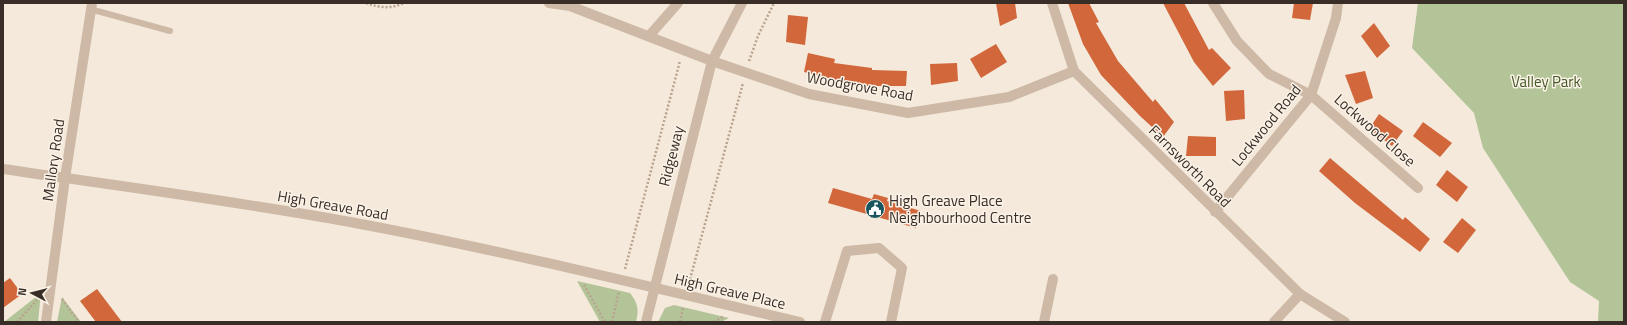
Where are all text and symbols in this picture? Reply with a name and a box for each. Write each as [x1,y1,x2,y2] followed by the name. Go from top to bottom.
[805,65,915,107] street label: Woodgrove Road
[1511,70,1581,93] park label: Valley Park
[1226,79,1306,171] street label: Lockwood Road
[1329,88,1421,172] street label: Lockwood Close
[36,117,70,203] street label: Mallory Road
[1143,119,1237,213] street label: Farnsworth Road
[652,123,690,189] street label: Ridgeway
[276,184,390,226] street label: High Greave Road
[889,189,1031,229] place label: High Greave Place Neighbourhood Centre
[864,198,886,220] public building icon: High Greave Place Neighbourhood Centre
[672,267,788,315] street label: High Greave Place
[12,273,52,313] north arrow
[14,287,30,297] text: N

